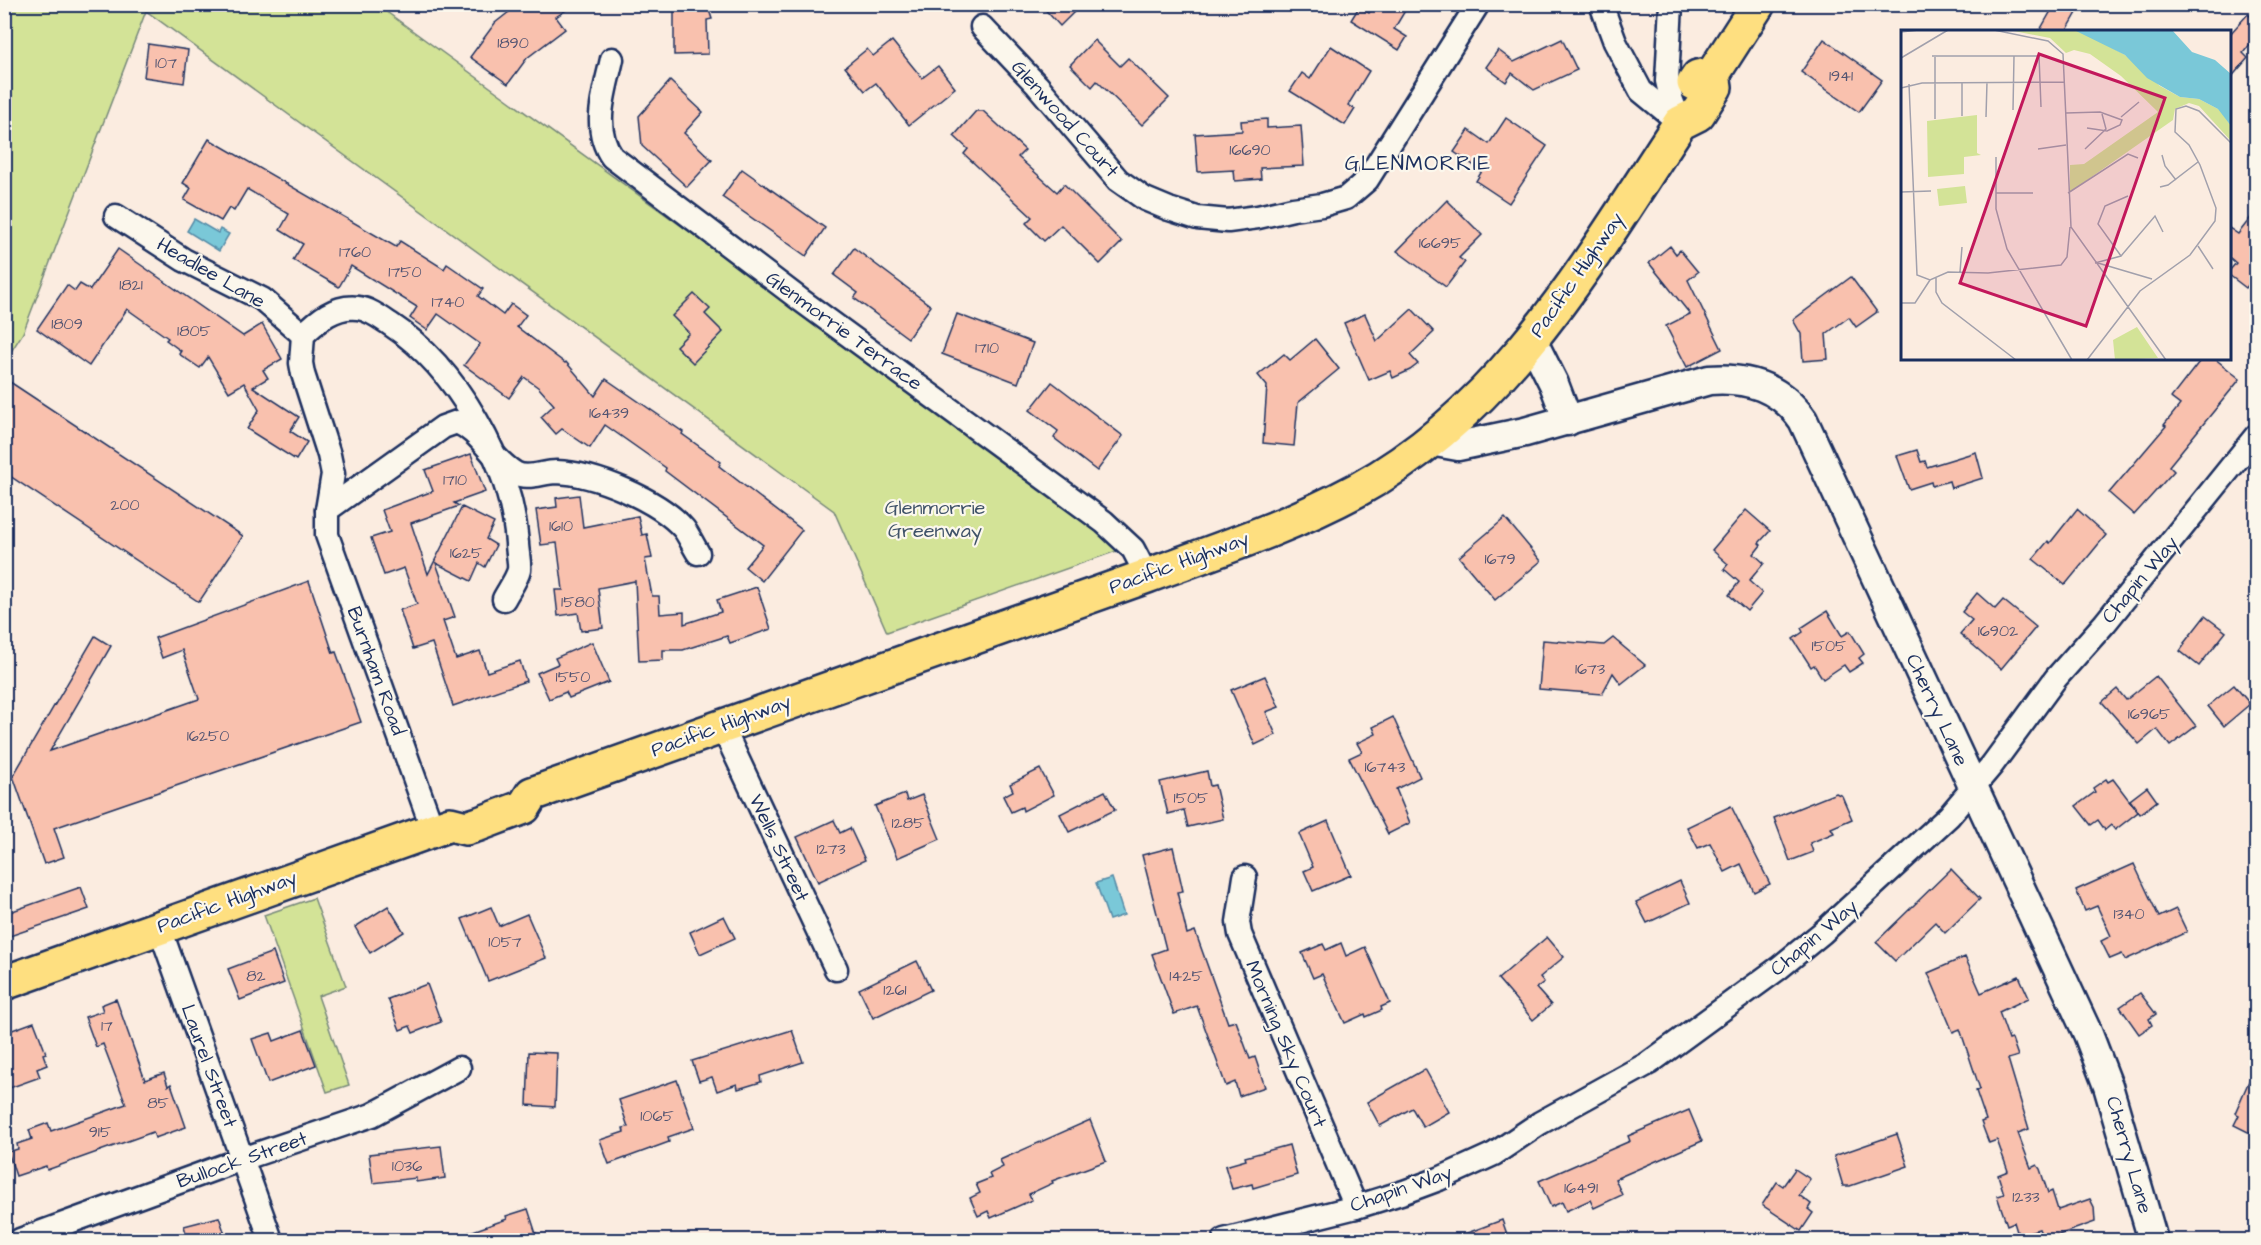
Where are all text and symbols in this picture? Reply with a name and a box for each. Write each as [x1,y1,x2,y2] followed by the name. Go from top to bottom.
[1901,30,2231,360] inset map
[497,32,529,54] house number: 1890
[155,52,177,74] house number: 107
[1005,54,1125,184] street label: Glenwood Court
[1829,65,1853,87] house number: 1941
[1229,139,1271,161] house number: 16690
[1345,149,1491,178] district label: GLENMORRIE
[1523,207,1631,344] street label: Pacific Highway
[152,231,271,315] street label: Headlee Lane
[1419,232,1462,254] house number: 16695
[339,241,371,263] house number: 1760
[388,261,422,283] house number: 1750
[760,265,928,398] street label: Glenmorrie Terrace
[119,274,143,296] house number: 1821
[432,291,464,313] house number: 1740
[51,313,83,335] house number: 1809
[177,320,212,342] house number: 1805
[975,337,999,359] house number: 1710
[589,402,629,424] house number: 16439
[443,469,467,491] house number: 1710
[110,494,140,516] house number: 200
[885,494,985,546] park label: Glenmorrie Greenway
[549,515,573,537] house number: 1610
[1105,525,1253,602] street label: Pacific Highway
[2095,530,2186,630] street label: Chapin Way
[450,542,483,564] house number: 1625
[1484,548,1516,570] house number: 1679
[561,591,595,613] house number: 1580
[340,603,412,739] street label: Burnham Road
[1978,620,2018,642] house number: 16902
[1812,635,1847,657] house number: 1505
[1898,649,1975,771] street label: Cherry Lane
[1575,658,1605,680] house number: 1673
[556,666,590,688] house number: 1550
[647,688,795,765] street label: Pacific Highway
[2128,703,2171,725] house number: 16965
[187,725,229,747] house number: 16250
[1365,756,1405,778] house number: 16743
[1174,787,1209,809] house number: 1505
[742,790,816,906] street label: Wells Street
[892,812,925,834] house number: 1285
[816,838,846,860] house number: 1273
[153,864,301,941] street label: Pacific Highway
[1764,893,1864,984] street label: Chapin Way
[2113,903,2145,925] house number: 1340
[488,931,522,953] house number: 1057
[1237,956,1334,1132] street label: Morning Sky Court
[246,965,266,987] house number: 82
[1169,965,1203,987] house number: 1425
[883,979,907,1001] house number: 1261
[174,1001,244,1131] street label: Laurel Street
[101,1015,113,1037] house number: 17
[147,1092,170,1114] house number: 85
[2098,1093,2159,1217] street label: Cherry Lane
[640,1105,674,1127] house number: 1065
[89,1121,112,1143] house number: 915
[173,1125,311,1195] street label: Bullock Street
[392,1155,422,1177] house number: 1036
[1346,1158,1456,1220] street label: Chapin Way
[1564,1177,1598,1199] house number: 16491
[2012,1186,2040,1208] house number: 1233

